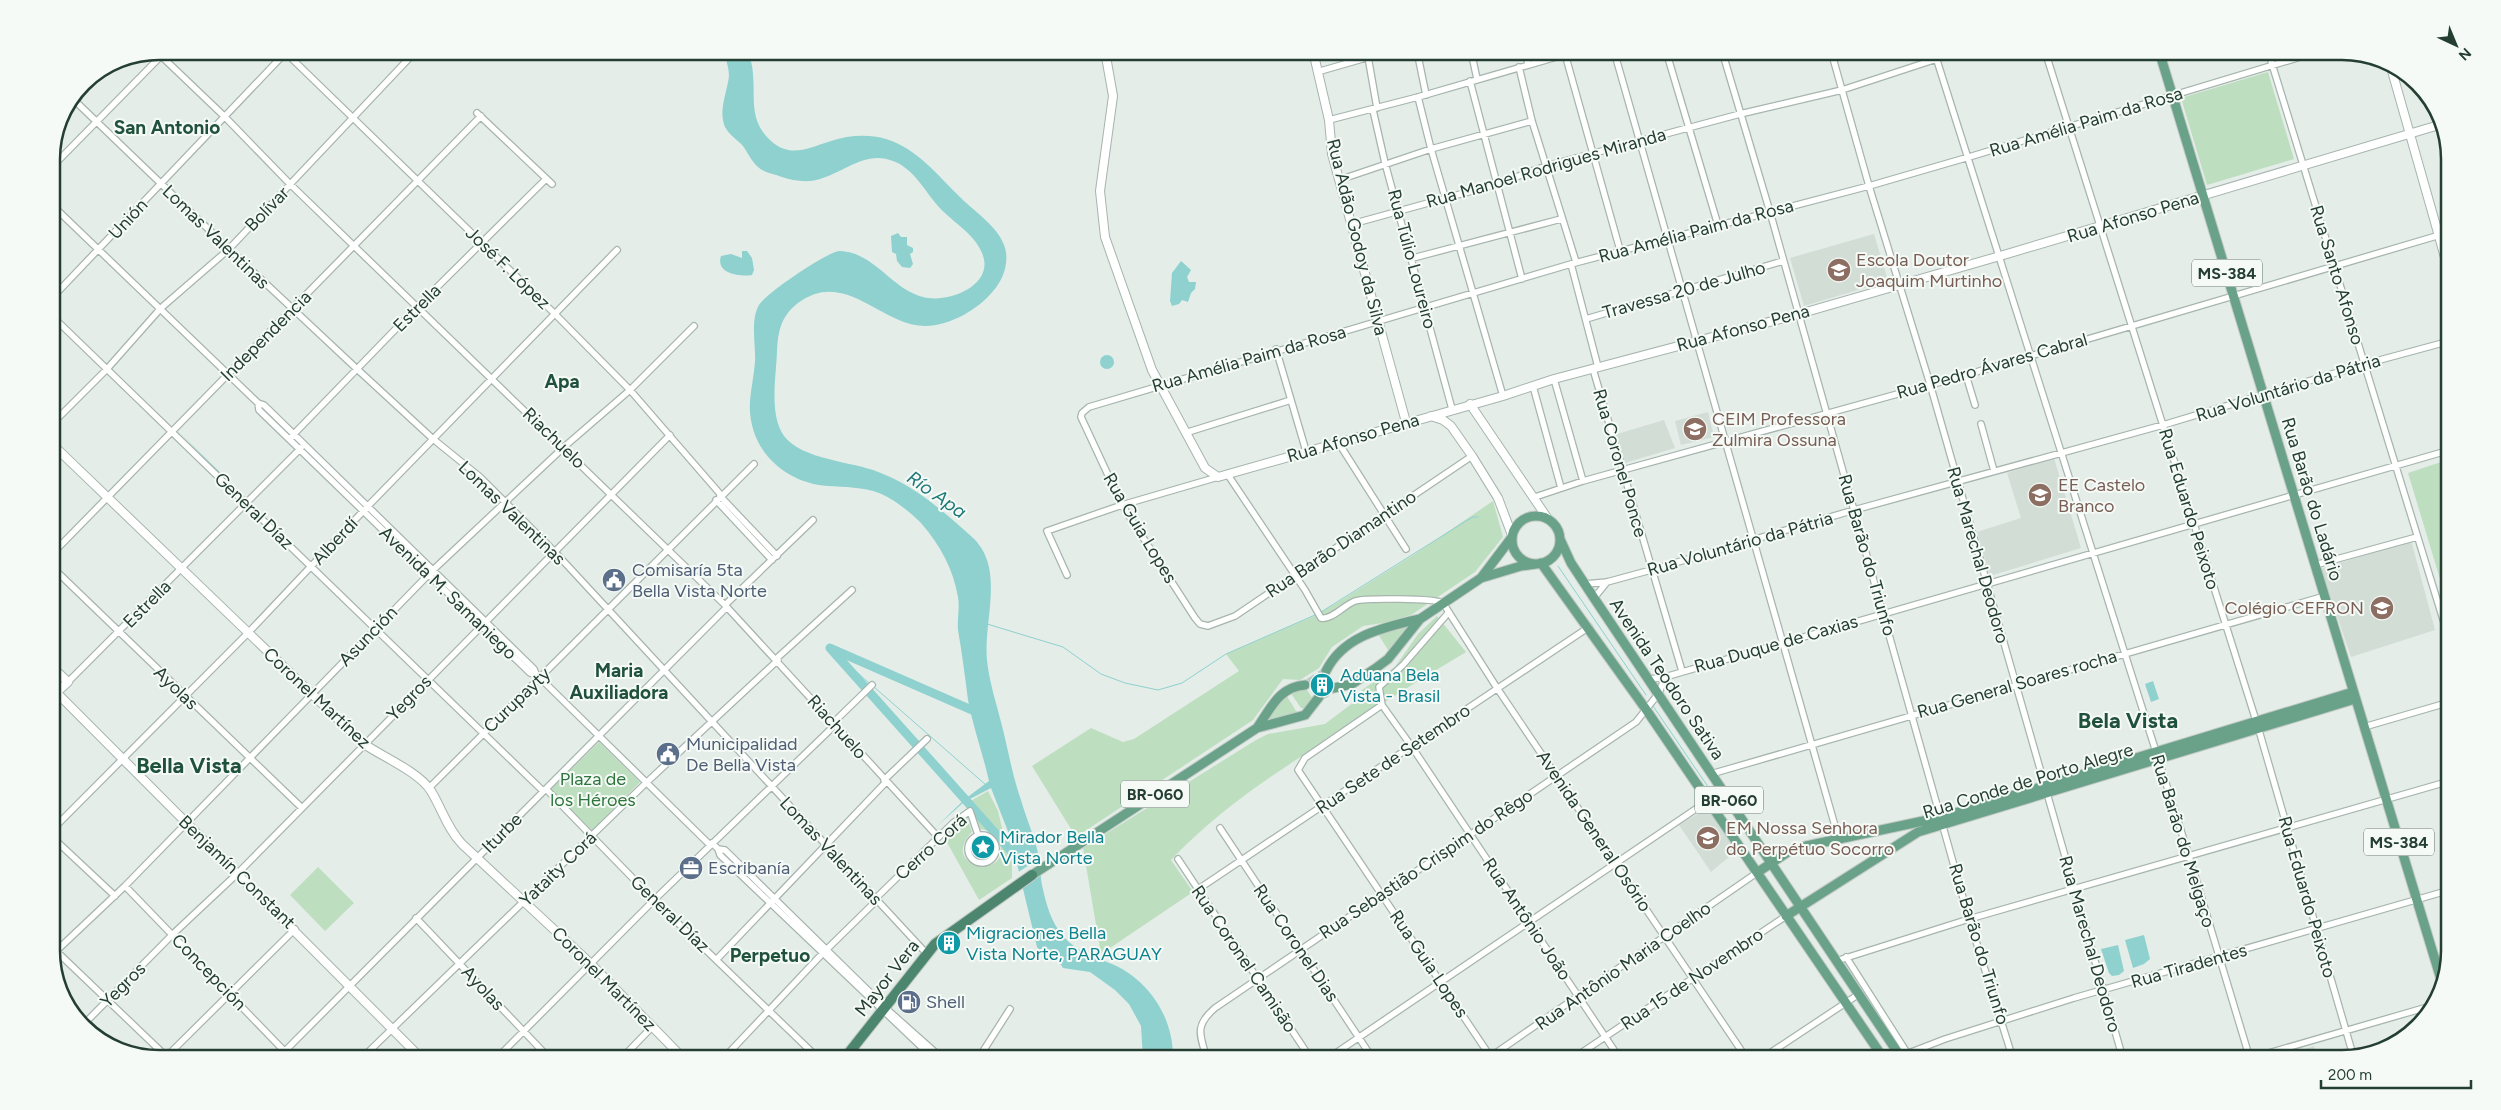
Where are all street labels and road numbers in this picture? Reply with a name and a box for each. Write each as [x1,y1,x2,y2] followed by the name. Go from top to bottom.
[1987,82,2185,162] street label: Rua Amélia Paim da Rosa
[1424,123,1668,213] street label: Rua Manoel Rodrigues Miranda
[1322,136,1392,338] street label: Rua Adão Godoy da Silva
[158,180,274,294] street label: Lomas Valentinas
[240,182,294,236] street label: Bolívar
[2064,186,2202,248] street label: Rua Afonso Pena
[1383,187,1441,331] street label: Rua Túlio Loureiro
[104,194,152,244] street label: Unión
[1596,194,1796,268] street label: Rua Amélia Paim da Rosa
[2305,202,2369,348] street label: Rua Santo Afonso
[461,222,555,314] street label: José F. López
[1600,256,1768,324] street label: Travessa 20 de Julho
[2192,260,2262,286] road number: MS-384
[388,279,446,337] street label: Estrella
[216,286,316,386] street label: Independencia
[1674,300,1812,356] street label: Rua Afonso Pena
[1149,321,1349,397] street label: Rua Amélia Paim da Rosa
[1894,328,2090,404] street label: Rua Pedro Ávares Cabral
[2193,349,2383,427] street label: Rua Voluntário da Pátria
[1588,386,1652,540] street label: Rua Coronel Ponce
[518,403,590,473] street label: Riachuelo
[1284,409,1422,467] street label: Rua Afonso Pena
[2277,415,2347,583] street label: Rua Barão do Ladário
[2154,426,2224,592] street label: Rua Eduardo Peixoto
[454,456,570,570] street label: Lomas Valentinas
[1942,464,2014,646] street label: Rua Marechal Deodoro
[210,468,298,554] street label: General Díaz
[1098,469,1182,587] street label: Rua Guia Lopes
[1833,472,1901,638] street label: Rua Barão do Triunfo
[1261,485,1421,603] street label: Rua Barão Diamantino
[1645,507,1835,581] street label: Rua Voluntário da Pátria
[307,512,363,569] street label: Alberdí
[375,522,521,664] street label: Avenida M. Samaniego
[118,575,176,633] street label: Estrella
[1605,594,1729,764] street label: Avenida Teodoro Sativa
[334,601,402,671] street label: Asunción
[1692,610,1860,678] street label: Rua Duque de Caxias
[259,643,375,753] street label: Coronel Martínez
[1915,645,2119,723] street label: Rua General Soares rocha
[149,662,203,714] street label: Ayolas
[479,662,555,737] street label: Curupayty
[382,671,436,725] street label: Yegros
[802,690,872,764] street label: Riachuelo
[1312,699,1474,819] street label: Rua Sete de Setembro
[1920,738,2136,824] street label: Rua Conde de Porto Alegre
[1532,746,1656,916] street label: Avenida General Osório
[2146,752,2220,930] street label: Rua Barão do Melgaço
[1121,781,1189,808] road number: BR-060
[1315,784,1537,944] street label: Rua Sebastião Crispim do Rêgo
[1695,786,1763,814] road number: BR-060
[775,792,887,910] street label: Lomas Valentinas
[477,808,527,858] street label: Iturbe
[891,809,971,885] street label: Cerro Corá
[174,811,300,933] street label: Benjamín Constant
[2273,814,2341,980] street label: Rua Eduardo Peixoto
[515,827,601,911] street label: Yataity Corá
[2364,829,2434,856] road number: MS-384
[2054,853,2126,1035] street label: Rua Marechal Deodoro
[1478,854,1576,984] street label: Rua Antônio João
[1944,861,2014,1027] street label: Rua Barão do Triunfo
[626,871,714,957] street label: General Díaz
[1248,880,1344,1006] street label: Rua Coronel Dias
[1187,881,1301,1037] street label: Rua Coronel Camisão
[1531,897,1715,1035] street label: Rua Antônio Maria Coelho
[1385,906,1473,1022] street label: Rua Guia Lopes
[547,922,661,1036] street label: Coronel Martínez
[1616,923,1768,1035] street label: Rua 15 de Novembro
[167,929,251,1015] street label: Concepción
[850,935,924,1021] street label: Mayor Vera
[2128,939,2250,993] street label: Rua Tiradentes
[96,958,150,1012] street label: Yegros
[457,961,509,1015] street label: Ayolas

